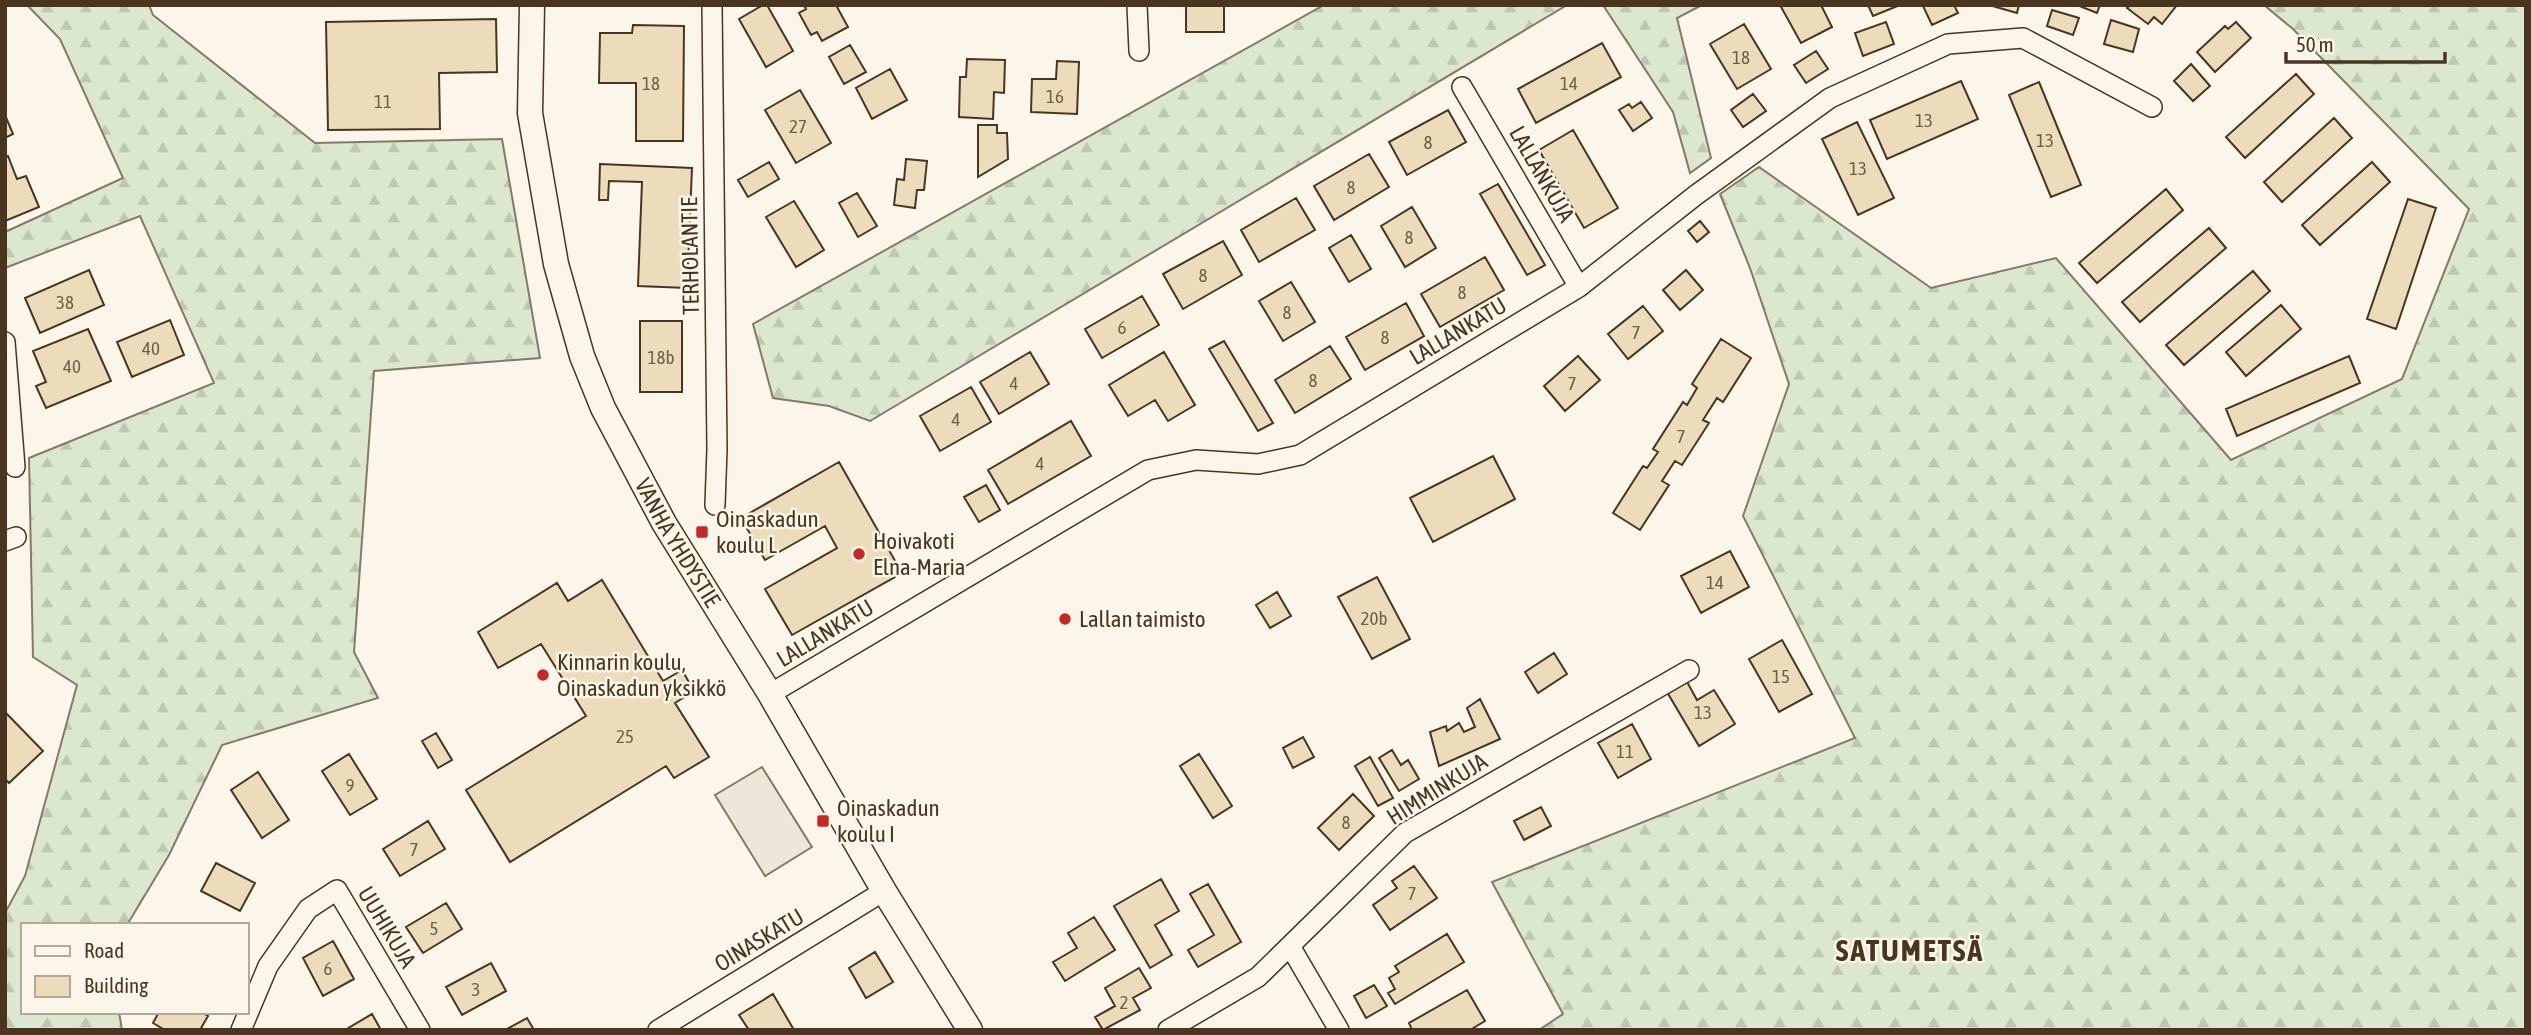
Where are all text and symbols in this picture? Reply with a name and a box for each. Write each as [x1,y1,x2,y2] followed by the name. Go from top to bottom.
[2286,21,2445,65] scale bar
[2296,32,2334,56] text: 50 m
[1732,46,1750,68] house number: 18
[642,72,660,94] house number: 18
[1560,72,1578,94] house number: 14
[1046,85,1064,107] house number: 16
[374,90,392,112] house number: 11
[1915,109,1933,131] house number: 13
[789,115,807,137] house number: 27
[1504,121,1580,227] street label: LALLANKUJA
[2036,129,2054,151] house number: 13
[1424,131,1433,153] house number: 8
[1849,157,1867,179] house number: 13
[1347,176,1356,198] house number: 8
[676,197,704,315] street label: TERHOLANTIE
[1405,226,1414,248] house number: 8
[1199,264,1208,286] house number: 8
[1458,281,1467,303] house number: 8
[56,291,74,313] house number: 38
[1405,292,1511,370] street label: LALLANKATU
[1283,301,1292,323] house number: 8
[1118,316,1127,338] house number: 6
[1632,321,1640,343] house number: 7
[1381,326,1390,348] house number: 8
[142,337,160,359] house number: 40
[648,346,674,368] house number: 18b
[63,355,81,377] house number: 40
[1309,369,1318,391] house number: 8
[1010,372,1019,394] house number: 4
[1568,372,1576,394] house number: 7
[952,408,961,430] house number: 4
[1677,425,1685,447] house number: 7
[1036,452,1045,474] house number: 4
[630,474,726,612] street label: VANHA YHDYSTIE
[716,506,819,558] place label: Oinaskadun koulu L
[694,524,710,540] marker: Oinaskadun koulu L
[873,528,965,580] place label: Hoivakoti Elna-Maria
[851,546,867,562] marker: Hoivakoti Elna-Maria
[1706,571,1724,593] house number: 14
[772,594,878,672] street label: LALLANKATU
[1079,606,1206,632] place label: Lallan taimisto
[1361,607,1387,629] house number: 20b
[1057,611,1073,627] marker: Lallan taimisto
[557,649,726,701] place label: Kinnarin koulu, Oinaskadun yksikkö
[1772,665,1790,687] house number: 15
[535,667,551,683] marker: Kinnarin koulu, Oinaskadun yksikkö
[1694,701,1712,723] house number: 13
[616,725,634,747] house number: 25
[1616,740,1634,762] house number: 11
[1382,748,1492,830] street label: HIMMINKUJA
[346,774,355,796] house number: 9
[837,795,940,847] place label: Oinaskadun koulu I
[1342,811,1351,833] house number: 8
[815,813,831,829] marker: Oinaskadun koulu I
[410,838,418,860] house number: 7
[353,882,422,973] street label: UUHIKUJA
[1408,882,1416,904] house number: 7
[710,903,808,977] street label: OINASKATU
[430,917,438,939] house number: 5
[21,923,248,1014] legend
[1836,933,1984,967] district label: SATUMETSÄ
[84,938,124,962] text: Road
[324,957,333,979] house number: 6
[84,973,148,997] text: Building
[472,978,480,1000] house number: 3
[1120,991,1128,1013] house number: 2

